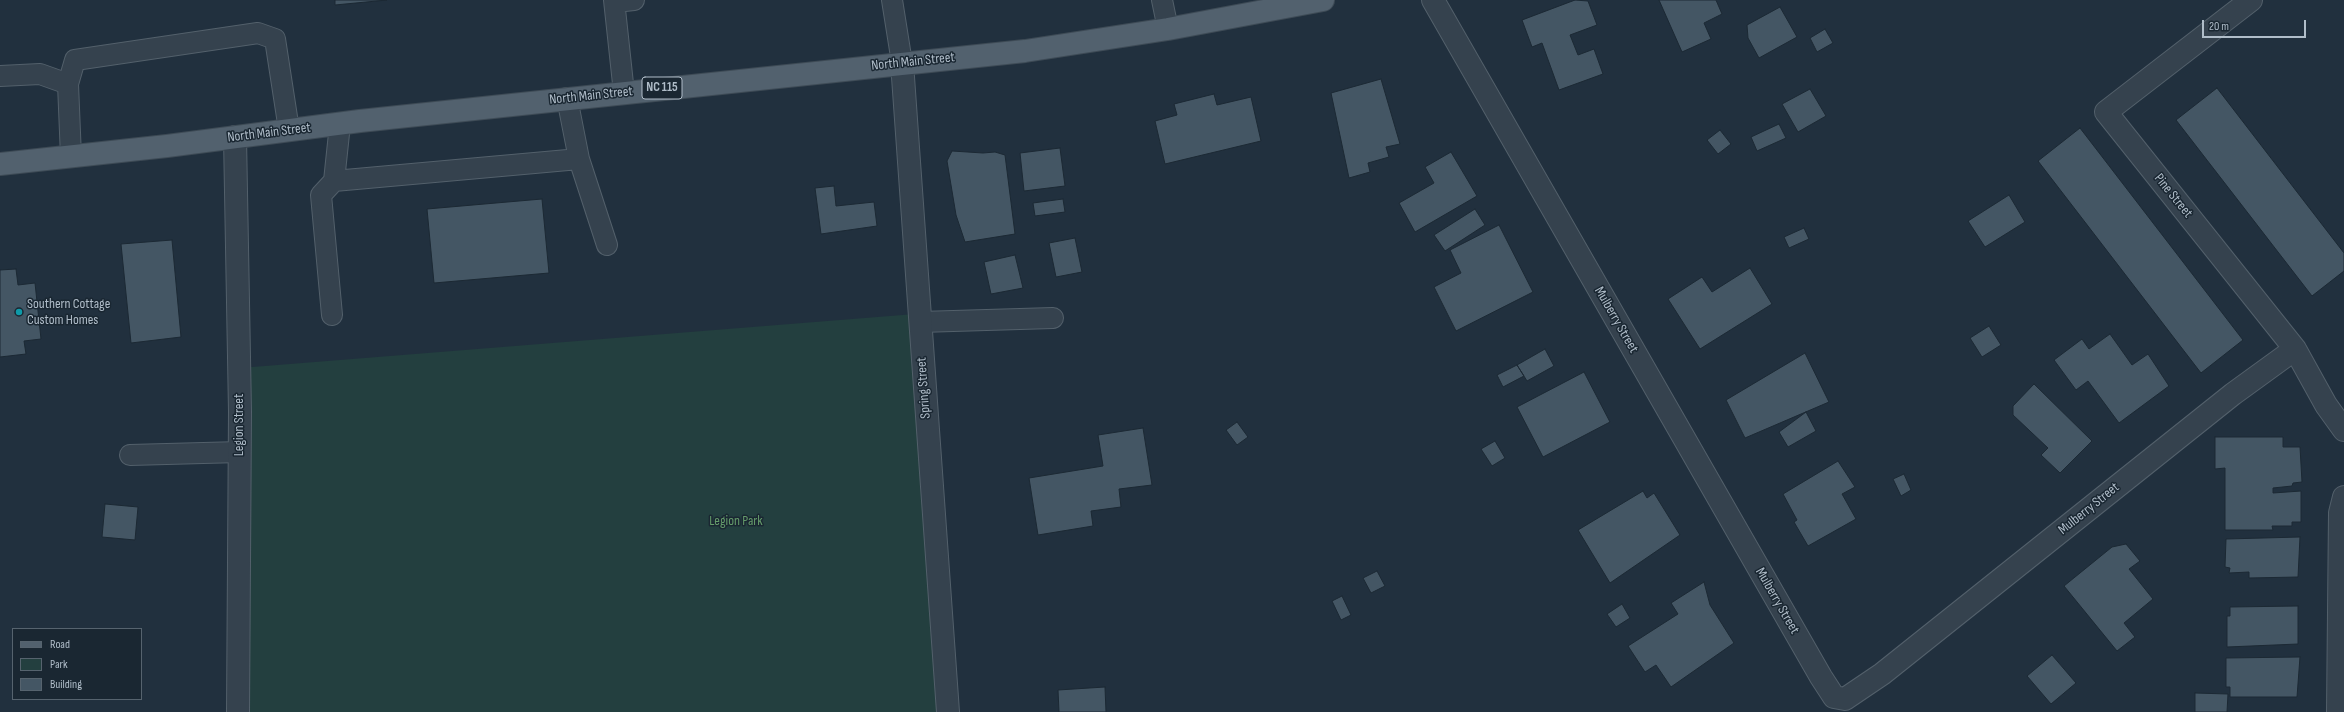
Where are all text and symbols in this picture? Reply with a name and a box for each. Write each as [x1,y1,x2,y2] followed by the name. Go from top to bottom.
[2204,12,2308,38] scale bar
[2209,19,2229,34] text: 20 m
[871,49,955,75] street label: North Main Street
[642,77,682,99] road number: NC 115
[549,83,633,109] street label: North Main Street
[226,120,312,146] street label: North Main Street
[2150,171,2196,221] street label: Pine Street
[1590,284,1642,356] street label: Mulberry Street
[27,296,110,328] place label: Southern Cottage Custom Homes
[14,307,24,317] marker: Southern Cottage Custom Homes
[913,357,935,419] street label: Spring Street
[231,394,247,456] street label: Legion Street
[2055,479,2123,539] street label: Mulberry Street
[709,513,763,529] park label: Legion Park
[1751,565,1803,637] street label: Mulberry Street
[12,628,142,700] legend
[50,637,70,652] text: Road
[50,657,68,672] text: Park
[50,677,82,692] text: Building

